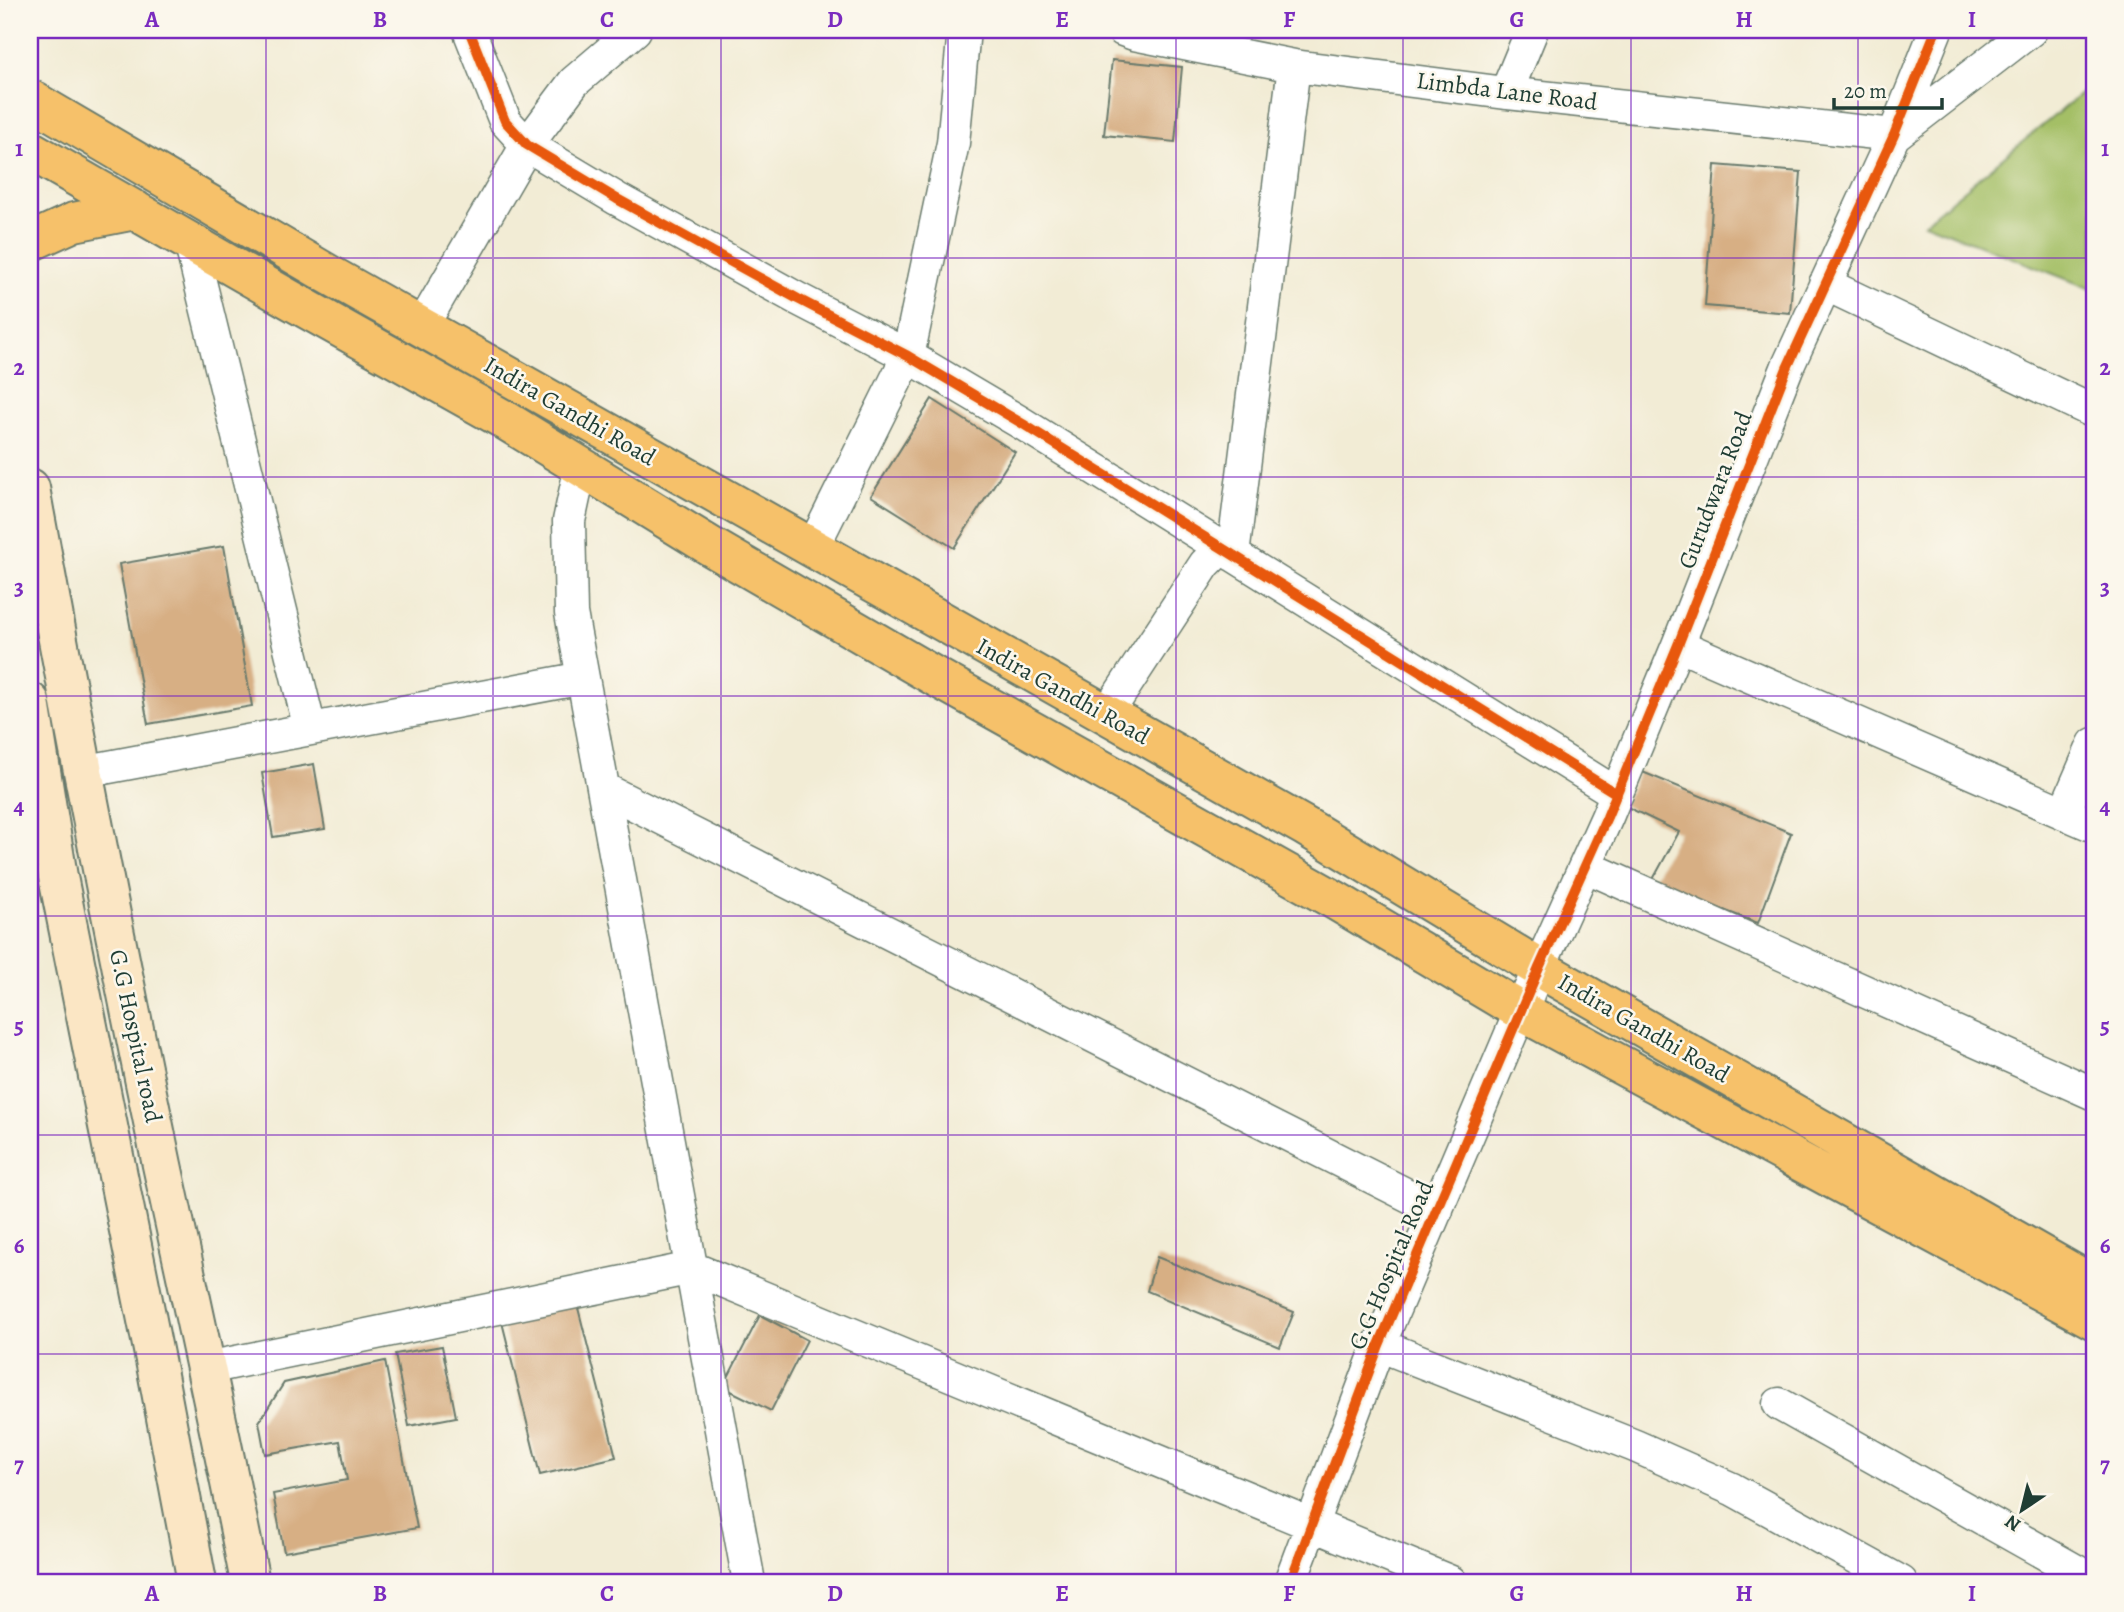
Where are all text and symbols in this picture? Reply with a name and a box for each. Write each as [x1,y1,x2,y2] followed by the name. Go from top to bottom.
[144,4,160,35] text: A
[373,4,387,35] text: B
[600,4,614,35] text: C
[827,4,843,35] text: D
[1055,4,1069,35] text: E
[1283,4,1296,35] text: F
[1509,4,1525,35] text: G
[1735,4,1753,35] text: H
[1968,4,1976,35] text: I
[1415,64,1599,118] street label: Limbda Lane Road
[1834,66,1942,110] scale bar
[1844,77,1887,105] text: 20 m
[15,133,23,164] text: 1
[2101,133,2109,164] text: 1
[478,349,662,473] street label: Indira Gandhi Road
[13,352,25,383] text: 2
[2099,352,2111,383] text: 2
[1670,407,1760,573] street label: Gurudwara Road
[14,572,24,603] text: 3
[2100,572,2110,603] text: 3
[971,630,1155,752] street label: Indira Gandhi Road
[14,791,25,822] text: 4
[2100,791,2111,822] text: 4
[102,946,170,1126] street label: G.G Hospital road
[1552,966,1736,1090] street label: Indira Gandhi Road
[14,1010,24,1041] text: 5
[2100,1010,2110,1041] text: 5
[1341,1175,1441,1355] street label: G.G Hospital Road
[14,1230,25,1261] text: 6
[2100,1230,2111,1261] text: 6
[14,1449,24,1480] text: 7
[2100,1449,2110,1480] text: 7
[1988,1476,2058,1546] north arrow
[2000,1508,2026,1538] text: N
[144,1578,160,1609] text: A
[373,1578,387,1609] text: B
[600,1578,614,1609] text: C
[827,1578,843,1609] text: D
[1055,1578,1069,1609] text: E
[1283,1578,1296,1609] text: F
[1509,1578,1525,1609] text: G
[1735,1578,1753,1609] text: H
[1968,1578,1976,1609] text: I

